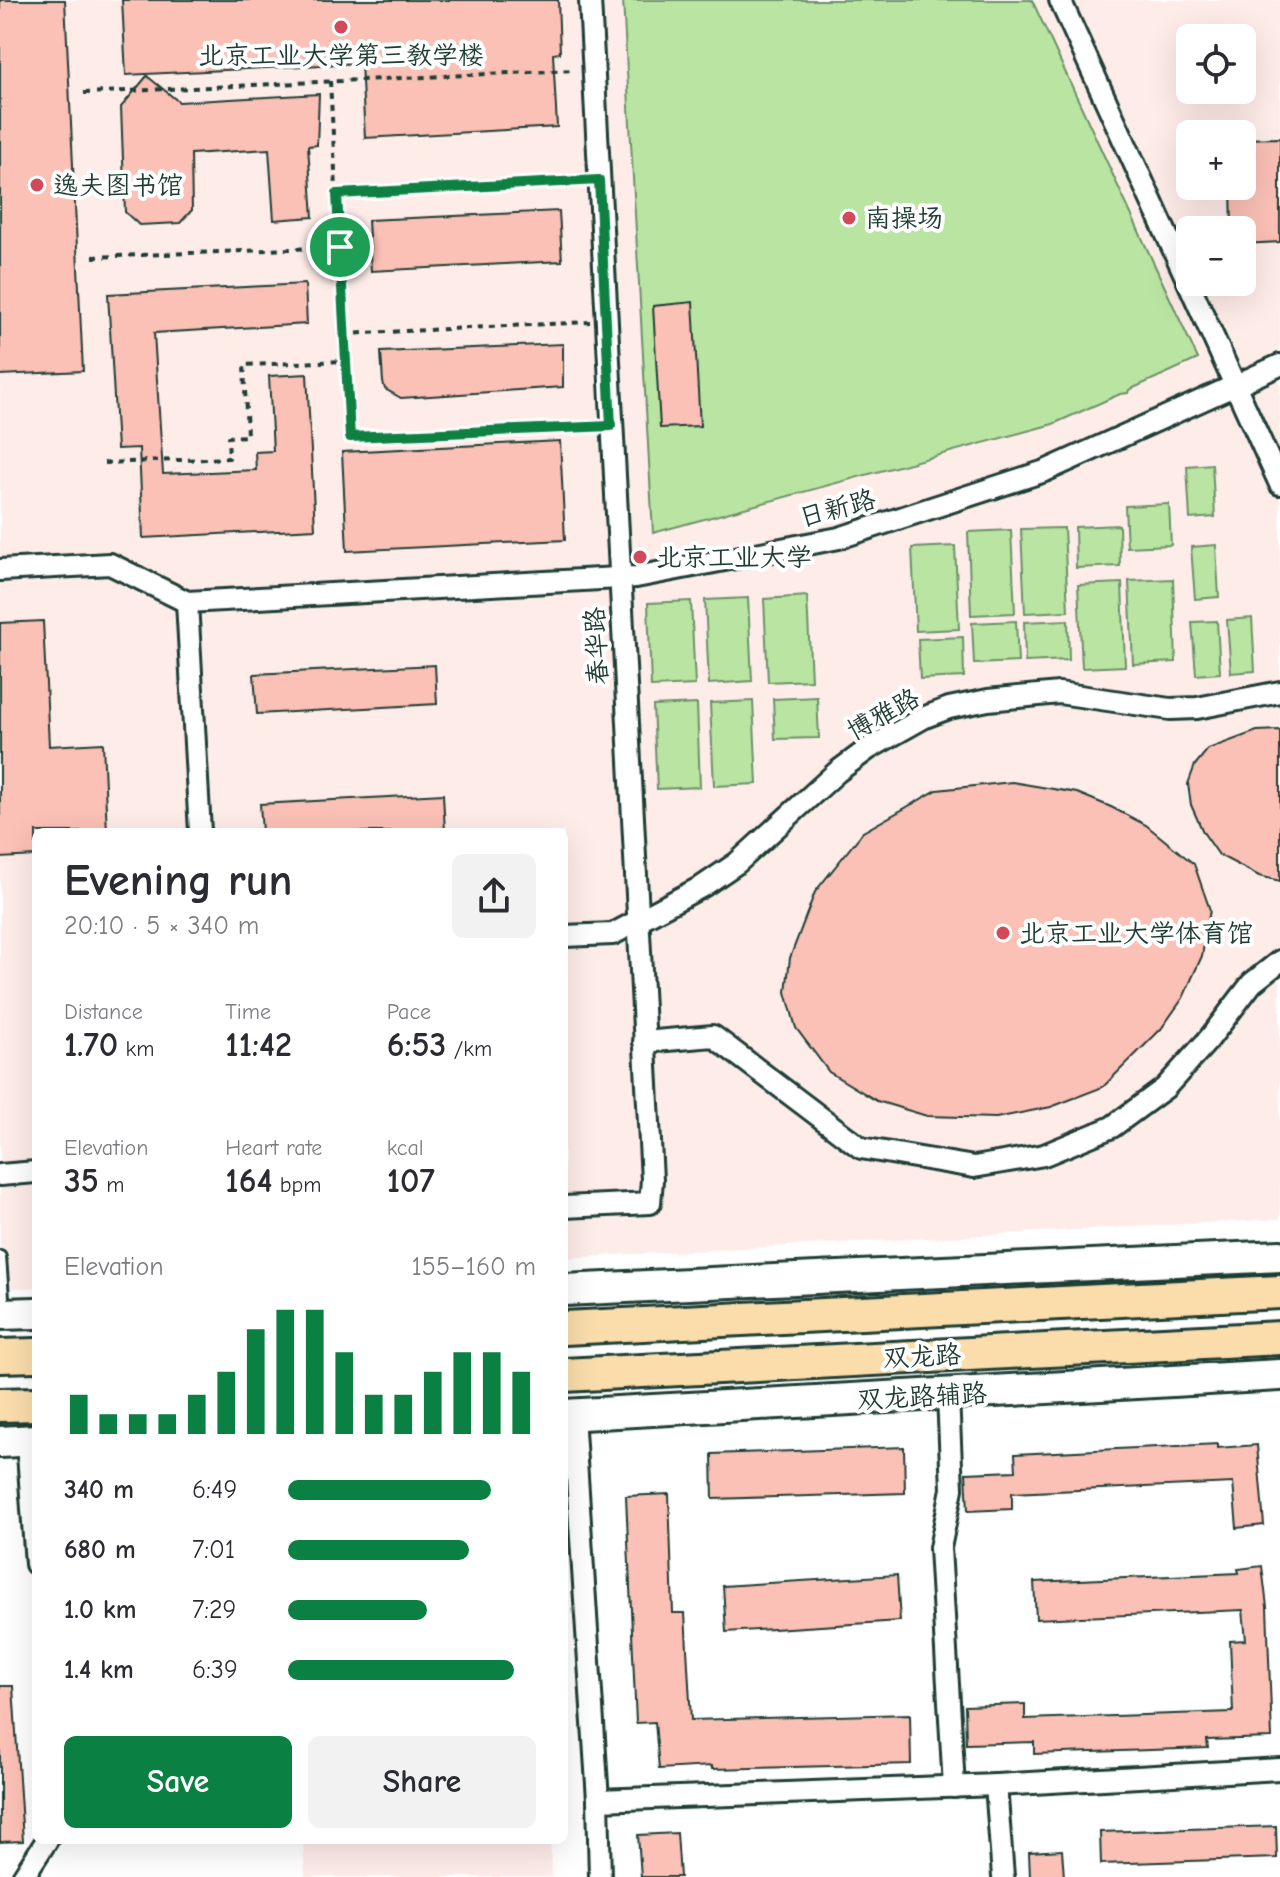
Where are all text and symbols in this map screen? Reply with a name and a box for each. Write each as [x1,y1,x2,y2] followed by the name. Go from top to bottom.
[332,18,350,36] marker: 北京工业大学第三教学楼
[1176,24,1256,296] map controls
[1176,24,1256,104] button: locate
[198,41,484,71] place label: 北京工业大学第三教学楼
[1176,120,1256,200] button: +
[53,171,183,201] place label: 逸夫图书馆
[28,176,46,194] marker: 逸夫图书馆
[865,204,943,234] place label: 南操场
[840,209,858,227] marker: 南操场
[306,213,374,281] pin
[1176,216,1256,296] button: −
[318,225,362,269] icon: arrive
[796,484,879,534] street label: 日新路
[656,543,812,573] place label: 北京工业大学
[631,548,649,566] marker: 北京工业大学
[580,606,614,686] street label: 春华路
[842,683,925,747] street label: 博雅路
[452,854,536,938] button: share
[64,855,292,906] text: Evening run
[64,911,259,941] text: 20:10 · 5 × 340 m
[1019,919,1253,949] place label: 北京工业大学体育馆
[994,924,1012,942] marker: 北京工业大学体育馆
[64,999,143,1025] text: Distance
[225,999,271,1025] text: Time
[387,999,431,1025] text: Pace
[64,1025,118,1065] text: 1.70
[225,1025,292,1065] text: 11:42
[387,1025,446,1065] text: 6:53
[118,1036,154,1062] text: km
[446,1036,492,1062] text: /km
[64,1135,148,1161] text: Elevation
[225,1135,322,1161] text: Heart rate
[387,1135,424,1161] text: kcal
[64,1161,99,1201] text: 35
[225,1161,272,1201] text: 164
[387,1161,435,1201] text: 107
[99,1172,124,1198] text: m
[272,1172,321,1198] text: bpm
[64,1252,164,1282] text: Elevation
[412,1252,536,1282] text: 155–160 m
[882,1340,962,1374] street label: 双龙路
[856,1379,988,1415] street label: 双龙路辅路
[64,1475,134,1505] text: 340 m
[192,1475,237,1505] text: 6:49
[64,1535,136,1565] text: 680 m
[192,1535,235,1565] text: 7:01
[64,1595,136,1625] text: 1.0 km
[192,1595,236,1625] text: 7:29
[64,1655,134,1685] text: 1.4 km
[192,1655,238,1685] text: 6:39
[64,1736,292,1828] button: Save
[308,1736,536,1828] button: Share

